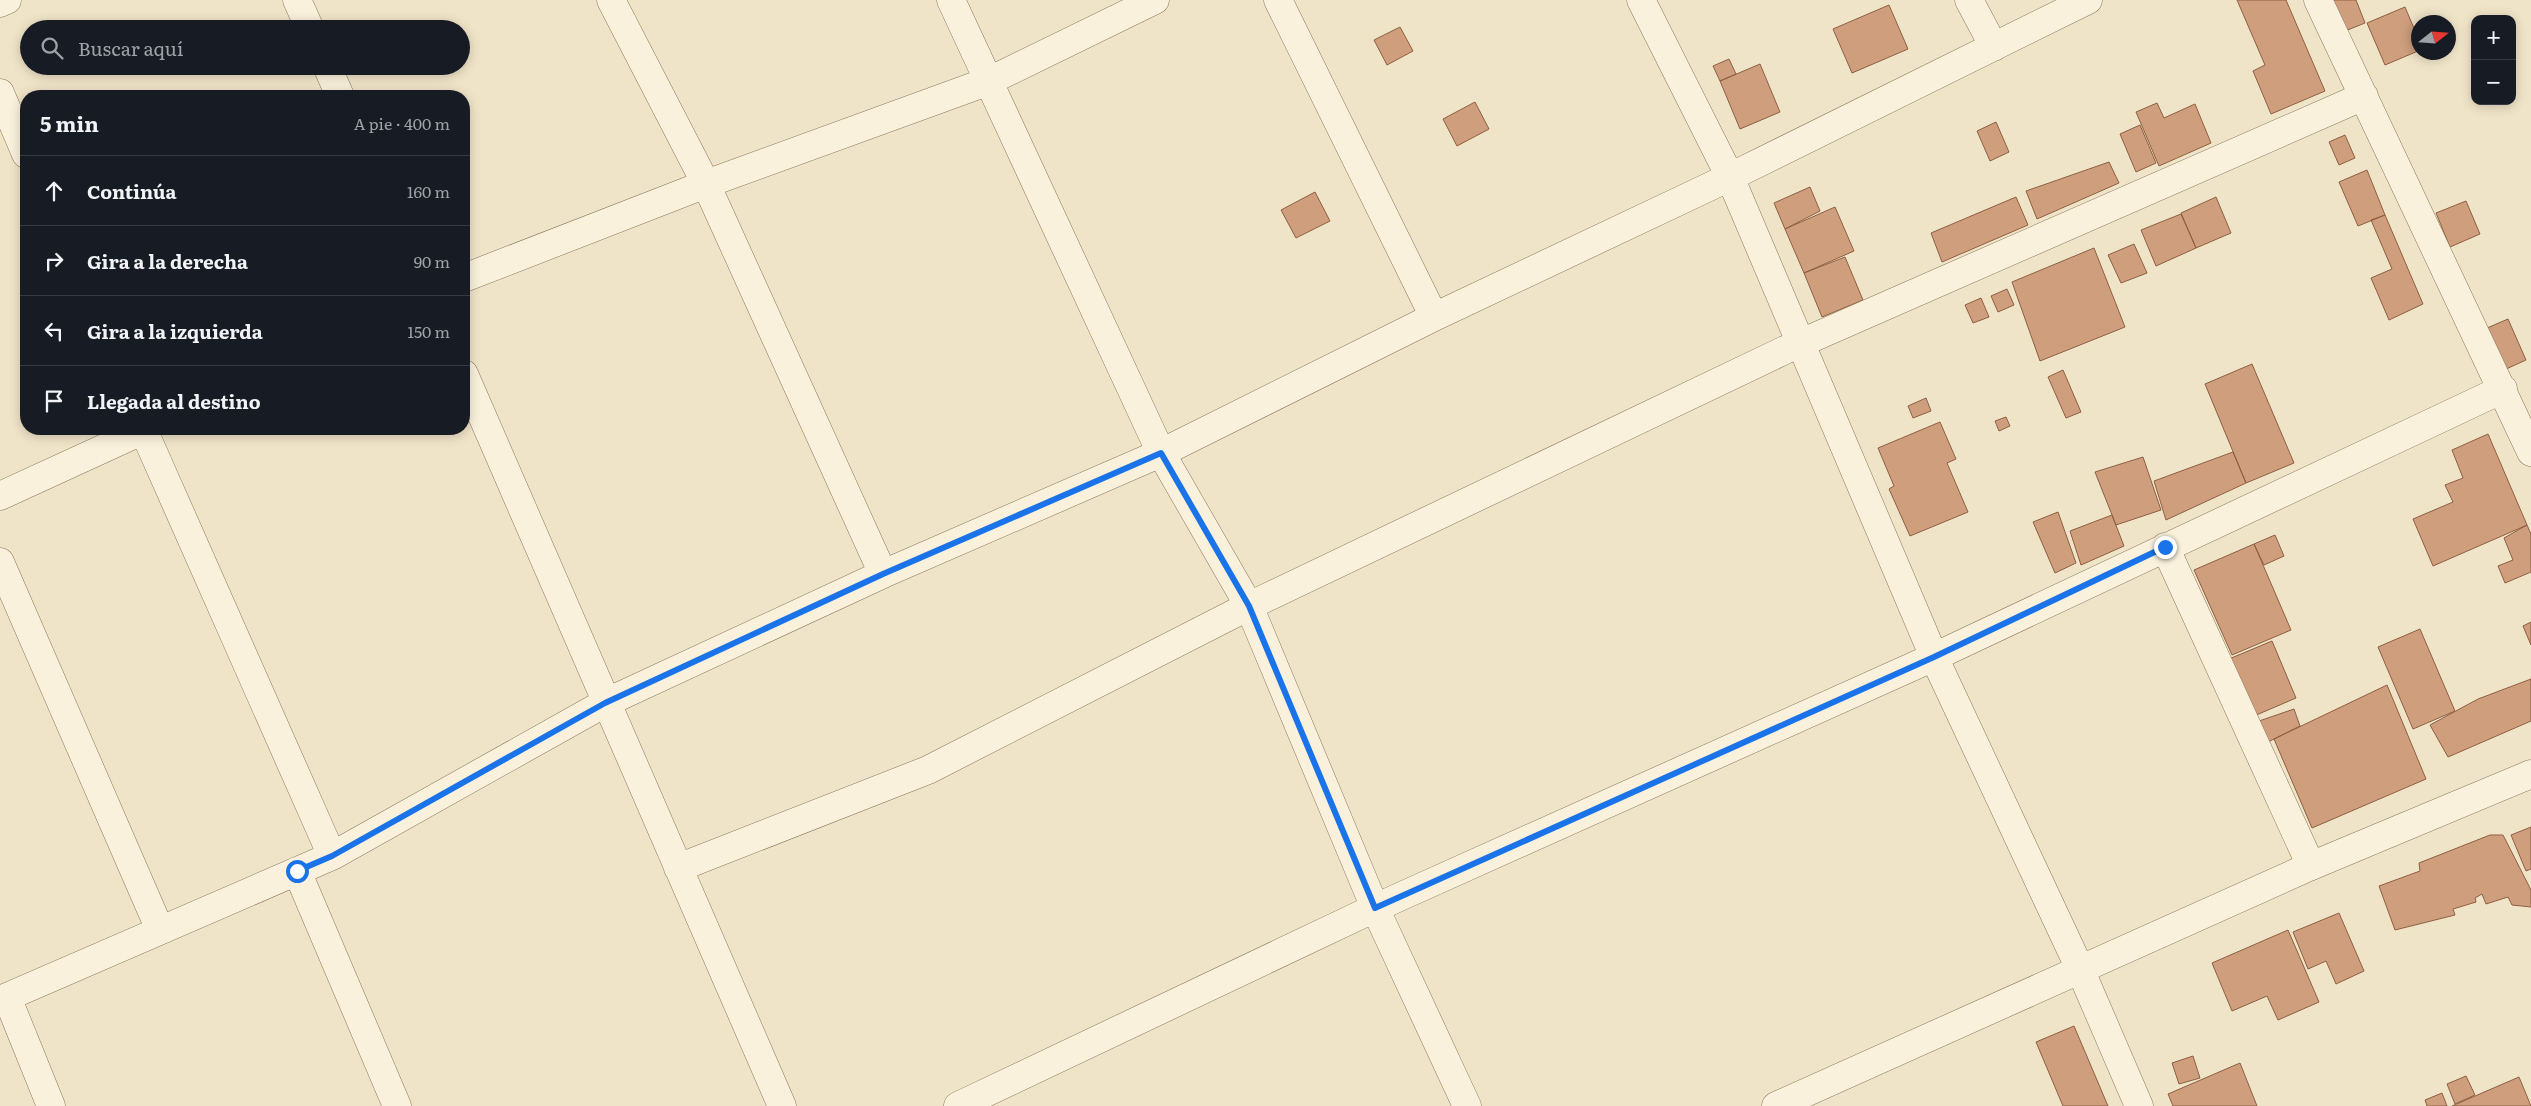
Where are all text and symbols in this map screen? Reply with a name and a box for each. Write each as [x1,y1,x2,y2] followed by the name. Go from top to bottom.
[2411,15,2456,60] north arrow
[2471,15,2516,105] map controls
[2471,15,2516,60] button: +
[20,20,470,75] search box
[38,34,66,62] icon: search
[78,34,183,62] text: Buscar aquí
[2471,60,2516,105] button: −
[40,107,99,138] text: 5 min
[354,111,450,135] text: A pie · 400 m
[40,177,68,205] icon: ahead
[87,177,177,205] text: Continúa
[407,179,450,203] text: 160 m
[40,247,68,275] icon: right
[87,247,248,275] text: Gira a la derecha
[414,249,450,273] text: 90 m
[40,317,68,345] icon: left
[87,317,263,345] text: Gira a la izquierda
[407,319,450,343] text: 150 m
[40,387,68,415] icon: arrive
[87,387,261,415] text: Llegada al destino
[2154,536,2177,559] route end
[286,860,309,883] route start

